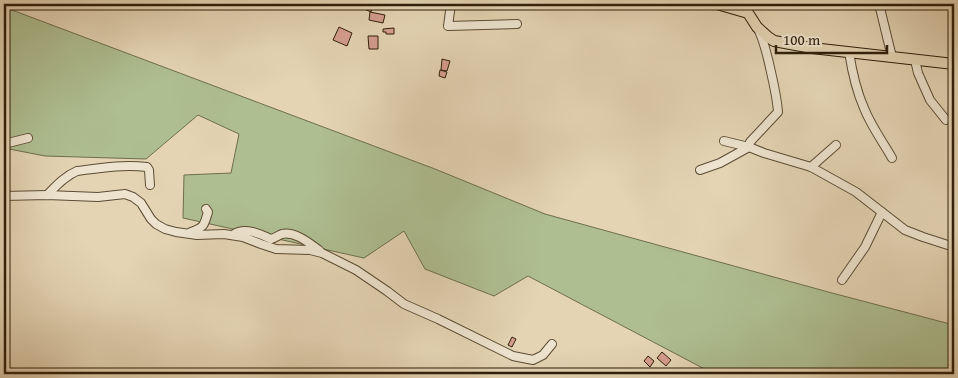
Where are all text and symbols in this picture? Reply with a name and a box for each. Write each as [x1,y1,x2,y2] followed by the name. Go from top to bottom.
[776,22,887,54] scale bar
[783,29,821,50] text: 100 m

